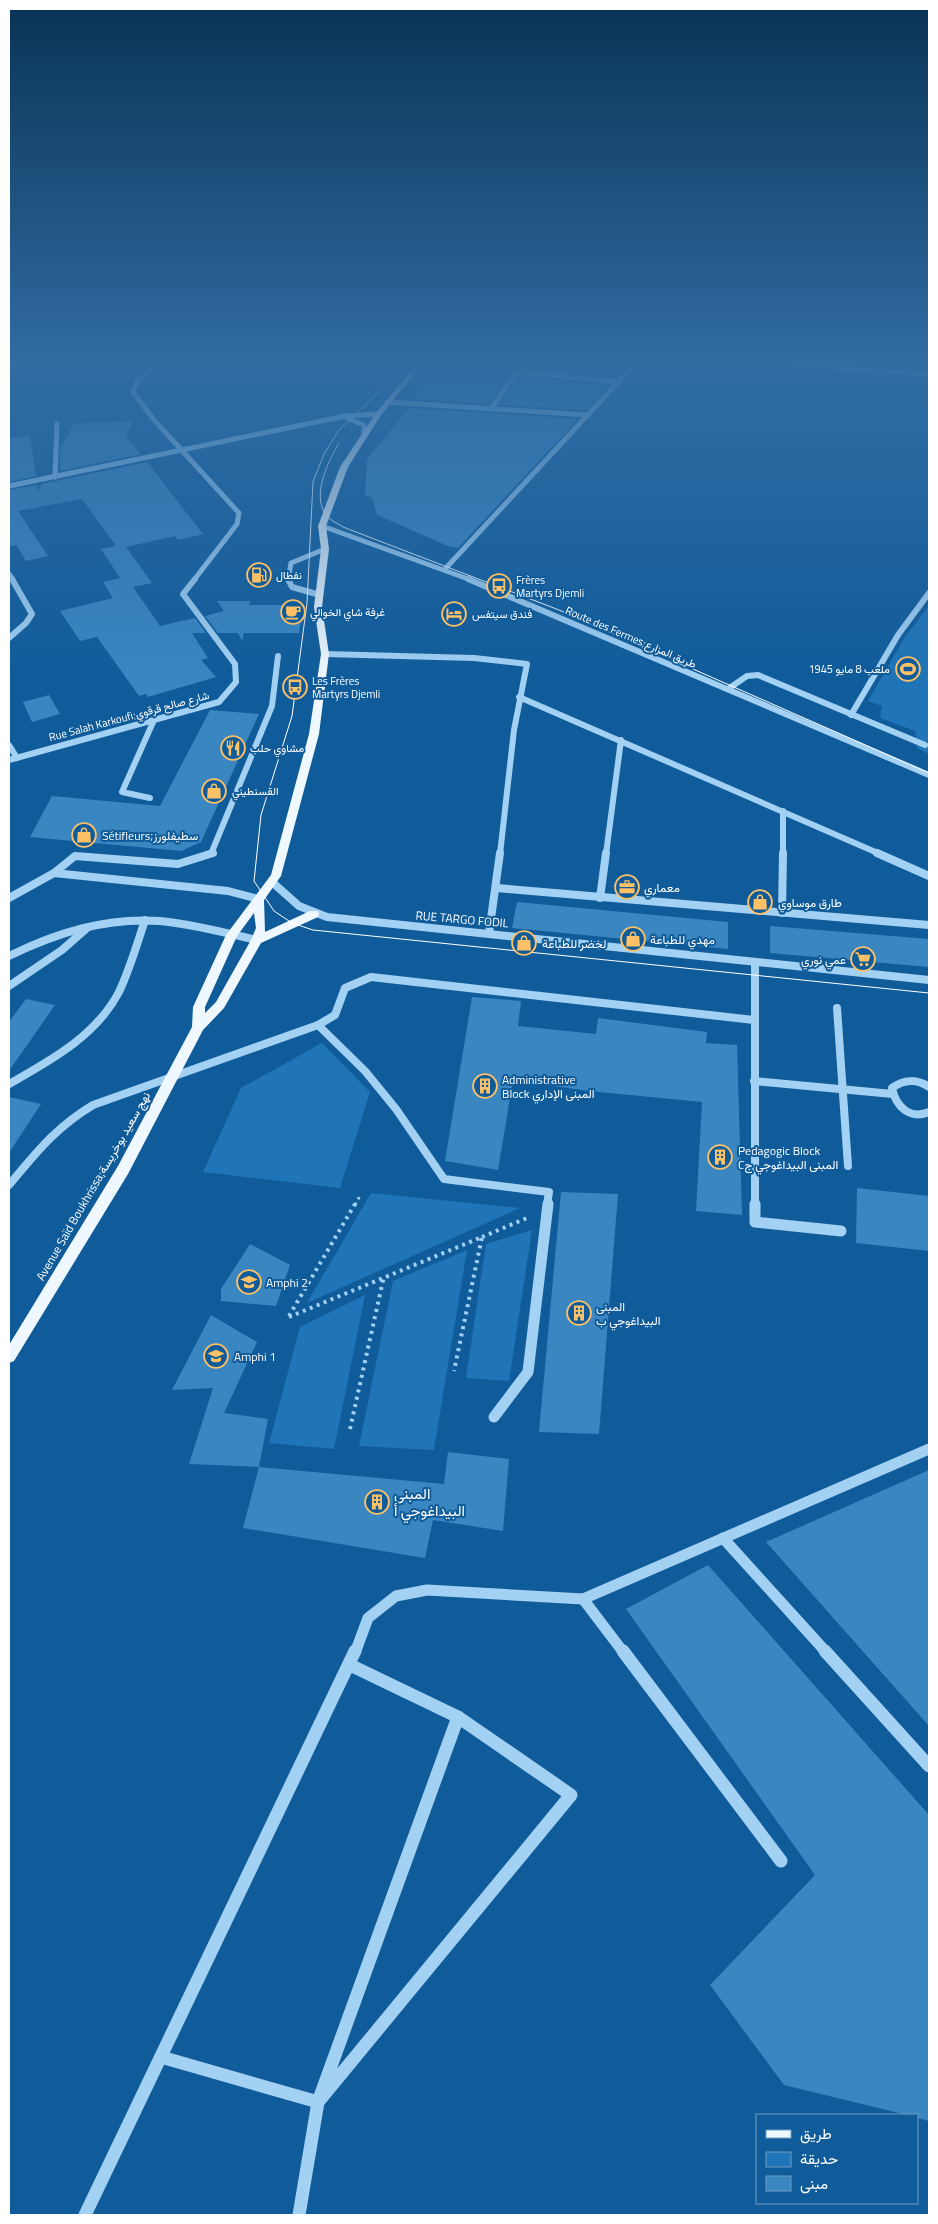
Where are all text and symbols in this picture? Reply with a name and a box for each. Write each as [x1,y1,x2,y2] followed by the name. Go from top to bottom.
[246,562,272,588] fuel station icon: نفطال
[276,567,302,583] place label: نفطال
[516,572,584,601] place label: Frères Martyrs Djemli
[486,573,512,599] bus stop icon: Frères Martyrs Djemli
[280,599,306,625] cafe icon: غرفة شاي الخوالي
[441,601,467,627] hotel icon: فندق سيتفس
[563,602,699,672] street label: Route des Fermes;طريق المزارع
[310,604,385,622] place label: غرفة شاي الخوالي
[472,606,532,622] place label: فندق سيتفس
[895,656,921,682] sports icon: ملعب 8 مايو 1945
[808,661,890,677] place label: ملعب 8 مايو 1945
[312,673,380,702] place label: Les Frères Martyrs Djemli
[282,674,308,700] bus stop icon: Les Frères Martyrs Djemli
[47,687,212,747] street label: Rue Salah Karkoufi;شارع صالح قرقوي
[220,735,246,761] restaurant icon: مشاوي حلب
[250,740,304,758] place label: مشاوي حلب
[201,778,227,804] shop icon: القسنطيني
[232,783,278,801] place label: القسنطيني
[71,822,97,848] shop icon: Sétifleurs;سطيفلورز
[102,826,198,845] place label: Sétifleurs;سطيفلورز
[614,874,640,900] office icon: معماري
[644,878,680,898] place label: معماري
[747,889,773,915] shop icon: طارق موساوي
[778,893,842,913] place label: طارق موساوي
[415,905,509,933] street label: RUE TARGO FODIL
[620,926,646,952] shop icon: مهدي للطباعة
[511,930,537,956] shop icon: لخضر للطباعة
[650,930,715,950] place label: مهدي للطباعة
[542,934,606,953] place label: لخضر للطباعة
[850,946,876,972] supermarket icon: عمي نوري
[801,950,846,970] place label: عمي نوري
[502,1070,595,1104] place label: Administrative Block المبنى الإداري
[472,1073,498,1099] building icon: Administrative Block المبنى الإداري
[31,1088,155,1284] street label: Avenue Saïd Boukhrissa;نهج سعيد بوخريسة
[738,1141,838,1175] place label: Pedagogic Block Cالمبنى البيداغوجي ج
[707,1144,733,1170] building icon: Pedagogic Block Cالمبنى البيداغوجي ج
[236,1269,262,1295] school or university icon: Amphi 2
[266,1273,308,1292] place label: Amphi 2
[596,1297,660,1331] place label: المبنى البيداغوجي ب
[566,1300,592,1326] building icon: المبنى البيداغوجي ب
[203,1343,229,1369] school or university icon: Amphi 1
[234,1347,276,1366] place label: Amphi 1
[394,1482,465,1524] place label: المبنى البيداغوجي أ
[364,1489,390,1515] building icon: المبنى البيداغوجي أ
[756,2114,918,2204] legend
[800,2122,832,2145] text: طريق
[800,2147,838,2170] text: حديقة
[800,2172,828,2195] text: مبنى

